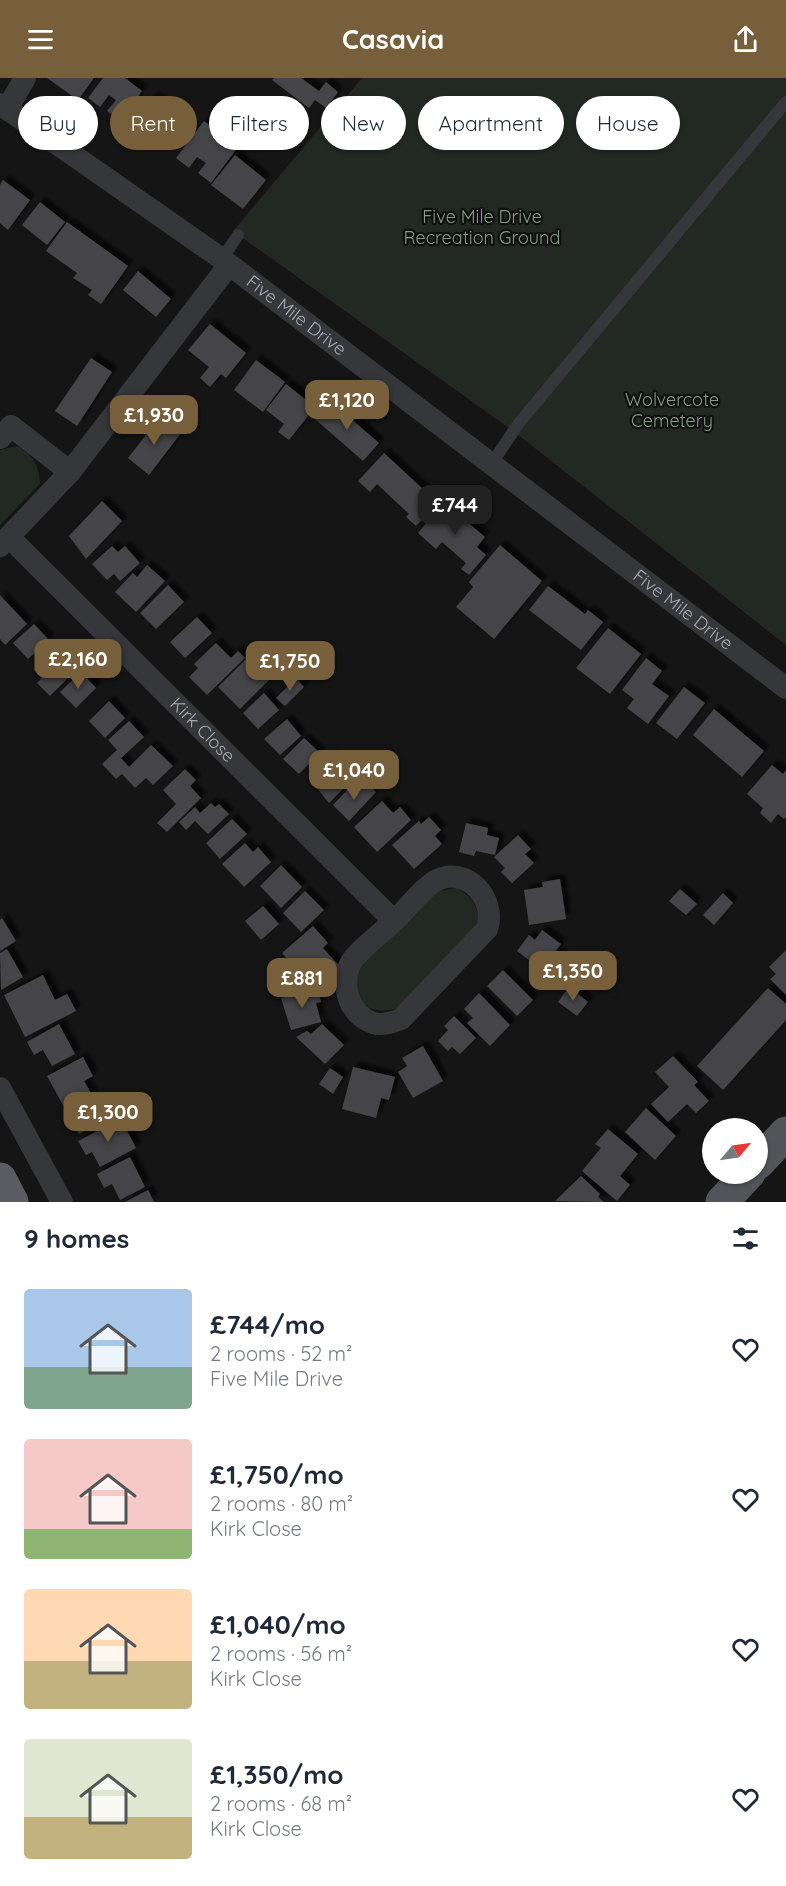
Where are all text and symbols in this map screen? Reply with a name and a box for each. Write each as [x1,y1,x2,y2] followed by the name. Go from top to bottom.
[342,22,444,56] text: Casavia
[24,23,57,56] icon: menu
[729,23,762,56] icon: share
[18,96,98,150] chip: Buy
[110,96,197,150] chip: Rent
[209,96,309,150] chip: Filters
[321,96,406,150] chip: New
[418,96,564,150] chip: Apartment
[576,96,680,150] chip: House
[404,205,560,249] park label: Five Mile Drive Recreation Ground
[242,270,351,360] street label: Five Mile Drive
[298,380,396,431] pin: £1,120
[319,387,375,412] text: £1,120
[625,388,719,432] park label: Wolvercote Cemetery
[105,395,203,446] pin: £1,930
[124,402,184,427] text: £1,930
[419,485,491,536] pin: £744
[432,492,478,517] text: £744
[629,564,738,655] street label: Five Mile Drive
[29,639,127,690] pin: £2,160
[241,641,339,692] pin: £1,750
[48,646,108,671] text: £2,160
[260,648,320,673] text: £1,750
[166,692,240,767] street label: Kirk Close
[305,750,403,801] pin: £1,040
[323,757,385,782] text: £1,040
[524,951,622,1002] pin: £1,350
[266,958,338,1009] pin: £881
[543,958,603,983] text: £1,350
[281,965,323,990] text: £881
[59,1092,157,1143] pin: £1,300
[77,1099,139,1124] text: £1,300
[702,1118,768,1184] north arrow
[702,1118,768,1184] map controls
[24,1222,129,1255] text: 9 homes
[729,1222,762,1255] icon: filters
[210,1308,325,1341] text: £744/mo
[72,1313,144,1385] icon: home
[729,1333,762,1366] icon: heart
[210,1341,352,1366] text: 2 rooms · 52 m²
[210,1366,343,1391] text: Five Mile Drive
[210,1458,344,1491] text: £1,750/mo
[72,1463,144,1535] icon: home
[729,1483,762,1516] icon: heart
[210,1491,353,1516] text: 2 rooms · 80 m²
[210,1516,302,1541] text: Kirk Close
[210,1608,346,1641] text: £1,040/mo
[72,1613,144,1685] icon: home
[729,1633,762,1666] icon: heart
[210,1641,352,1666] text: 2 rooms · 56 m²
[210,1666,302,1691] text: Kirk Close
[210,1758,343,1791] text: £1,350/mo
[72,1763,144,1835] icon: home
[729,1783,762,1816] icon: heart
[210,1791,352,1816] text: 2 rooms · 68 m²
[210,1816,302,1841] text: Kirk Close

